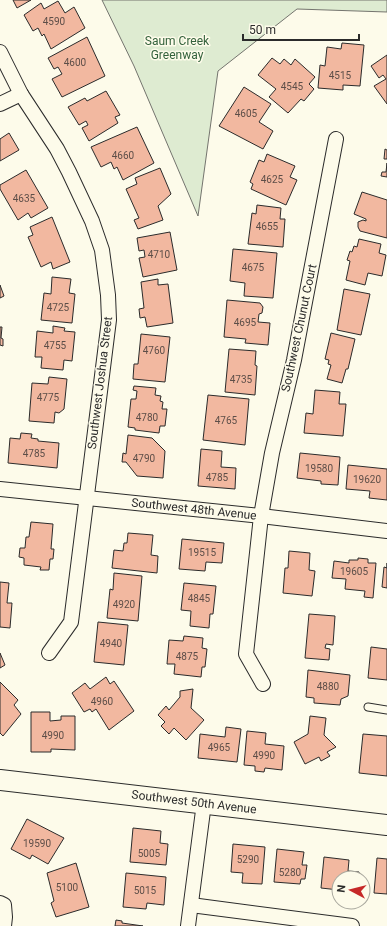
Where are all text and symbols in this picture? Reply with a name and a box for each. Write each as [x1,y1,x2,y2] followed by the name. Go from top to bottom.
[43,16,66,27] house number: 4590
[243,16,359,42] scale bar
[249,23,276,37] text: 50 m
[145,34,210,62] park label: Saum Creek Greenway
[64,57,87,68] house number: 4600
[329,70,352,81] house number: 4515
[281,81,304,92] house number: 4545
[235,108,258,119] house number: 4605
[112,150,135,161] house number: 4660
[261,174,284,185] house number: 4625
[13,193,36,204] house number: 4635
[256,221,279,232] house number: 4655
[148,249,171,260] house number: 4710
[242,262,265,273] house number: 4675
[279,263,319,393] street label: Southwest Chunut Court
[47,302,70,313] house number: 4725
[85,316,115,450] street label: Southwest Joshua Street
[234,317,257,328] house number: 4695
[44,340,67,351] house number: 4755
[143,345,166,356] house number: 4760
[230,374,253,385] house number: 4735
[37,392,60,403] house number: 4775
[136,412,159,423] house number: 4780
[215,415,238,426] house number: 4765
[23,448,46,459] house number: 4785
[133,453,156,464] house number: 4790
[305,463,333,474] house number: 19580
[206,472,229,483] house number: 4785
[353,474,381,485] house number: 19620
[131,495,257,523] street label: Southwest 48th Avenue
[188,547,216,558] house number: 19515
[340,566,368,577] house number: 19605
[188,593,211,604] house number: 4845
[113,599,136,610] house number: 4920
[100,638,123,649] house number: 4940
[176,651,199,662] house number: 4875
[317,681,340,692] house number: 4880
[91,696,114,707] house number: 4960
[42,730,65,741] house number: 4990
[208,742,231,753] house number: 4965
[253,750,276,761] house number: 4990
[131,787,257,817] street label: Southwest 50th Avenue
[23,838,51,849] house number: 19590
[138,848,161,859] house number: 5005
[237,854,260,865] house number: 5290
[279,867,302,878] house number: 5280
[331,870,371,910] north arrow
[56,882,79,893] house number: 5100
[335,884,349,893] text: N
[134,885,157,896] house number: 5015

